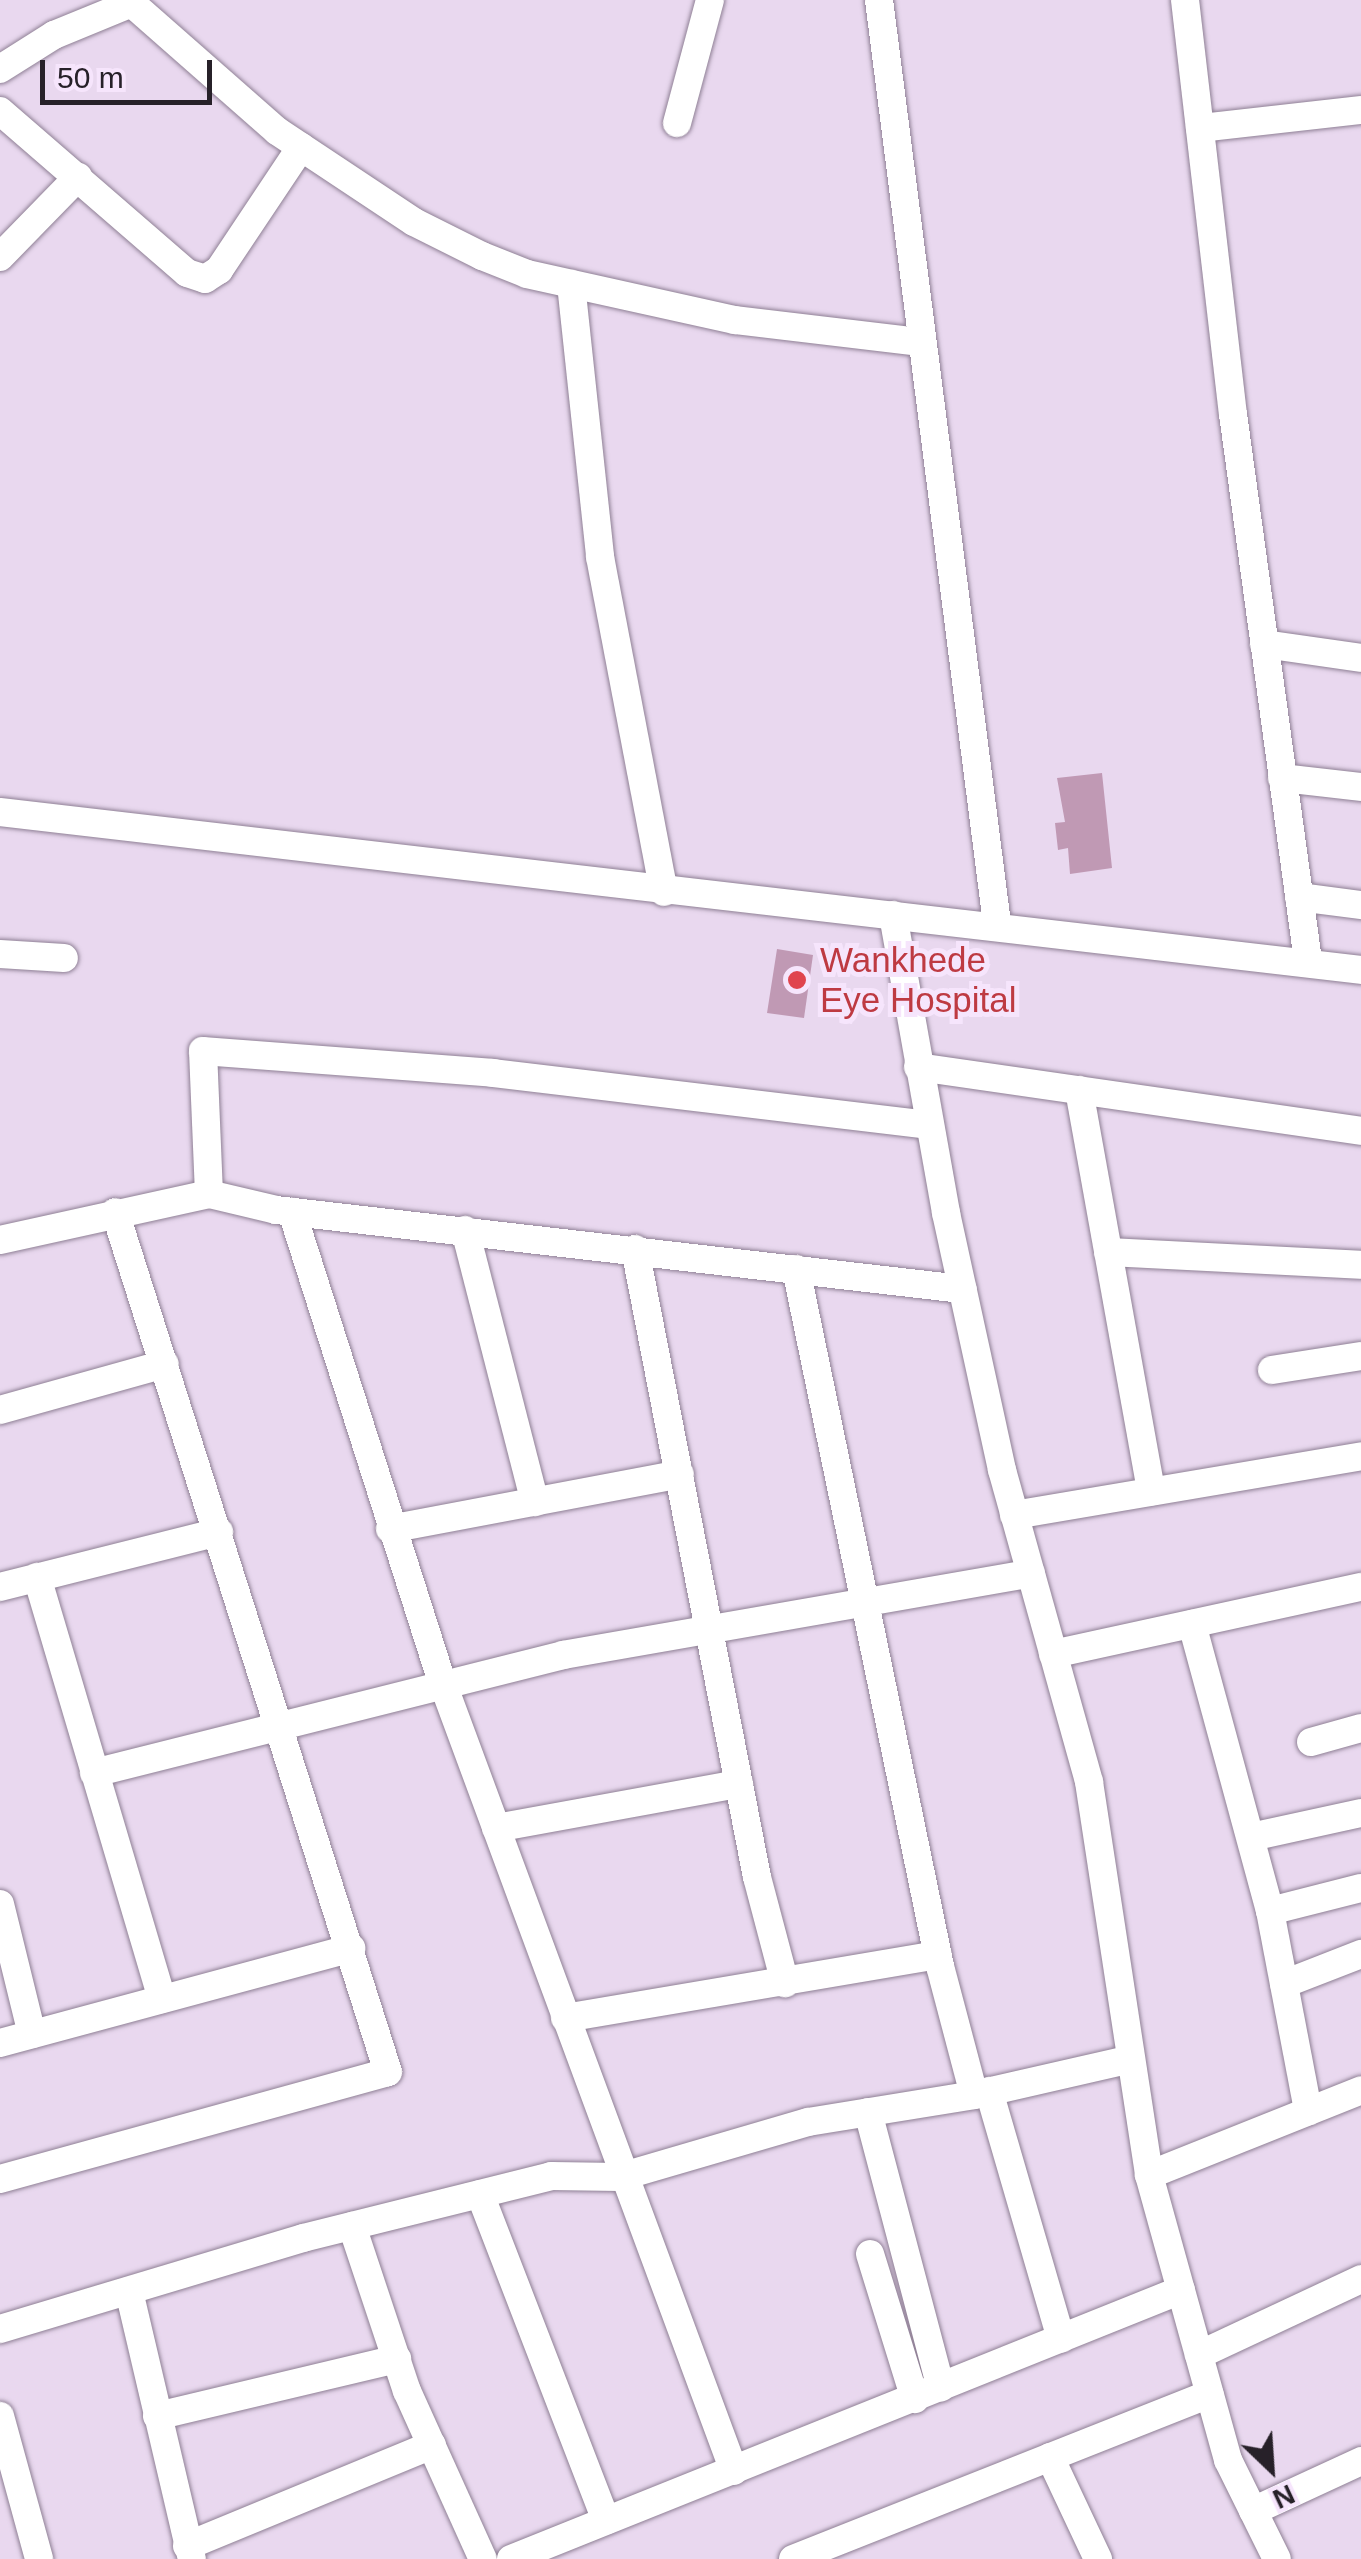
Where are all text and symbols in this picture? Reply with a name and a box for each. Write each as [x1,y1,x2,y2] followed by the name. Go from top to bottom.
[45,40,218,102] scale bar
[57,61,124,94] text: 50 m
[820,939,1016,1021] place label: Wankhede Eye Hospital
[784,967,810,993] marker: Wankhede Eye Hospital
[1221,2419,1321,2519] north arrow
[1268,2478,1300,2515] text: N

